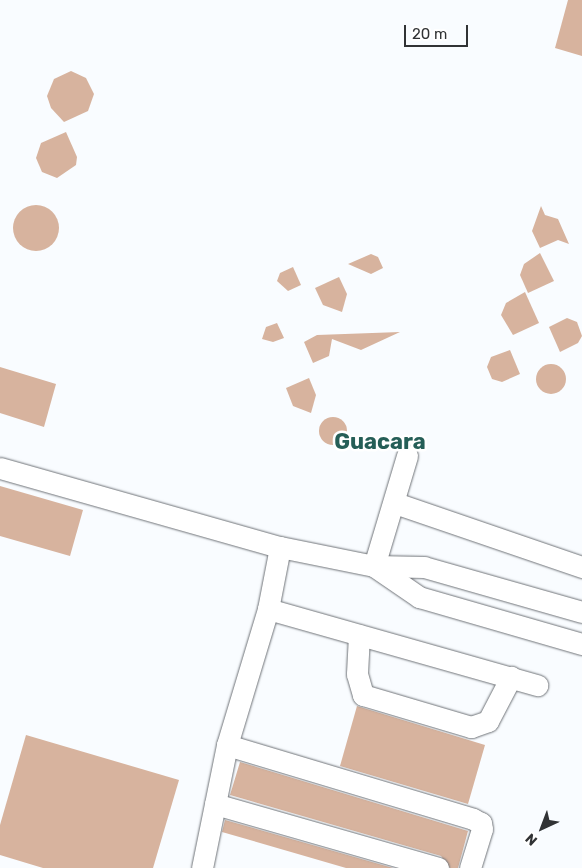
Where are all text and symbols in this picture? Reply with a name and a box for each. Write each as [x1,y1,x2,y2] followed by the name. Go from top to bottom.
[407,15,471,47] scale bar
[412,25,447,43] text: 20 m
[334,429,426,455] district label: Guacara
[517,803,567,853] north arrow
[522,830,541,849] text: N

